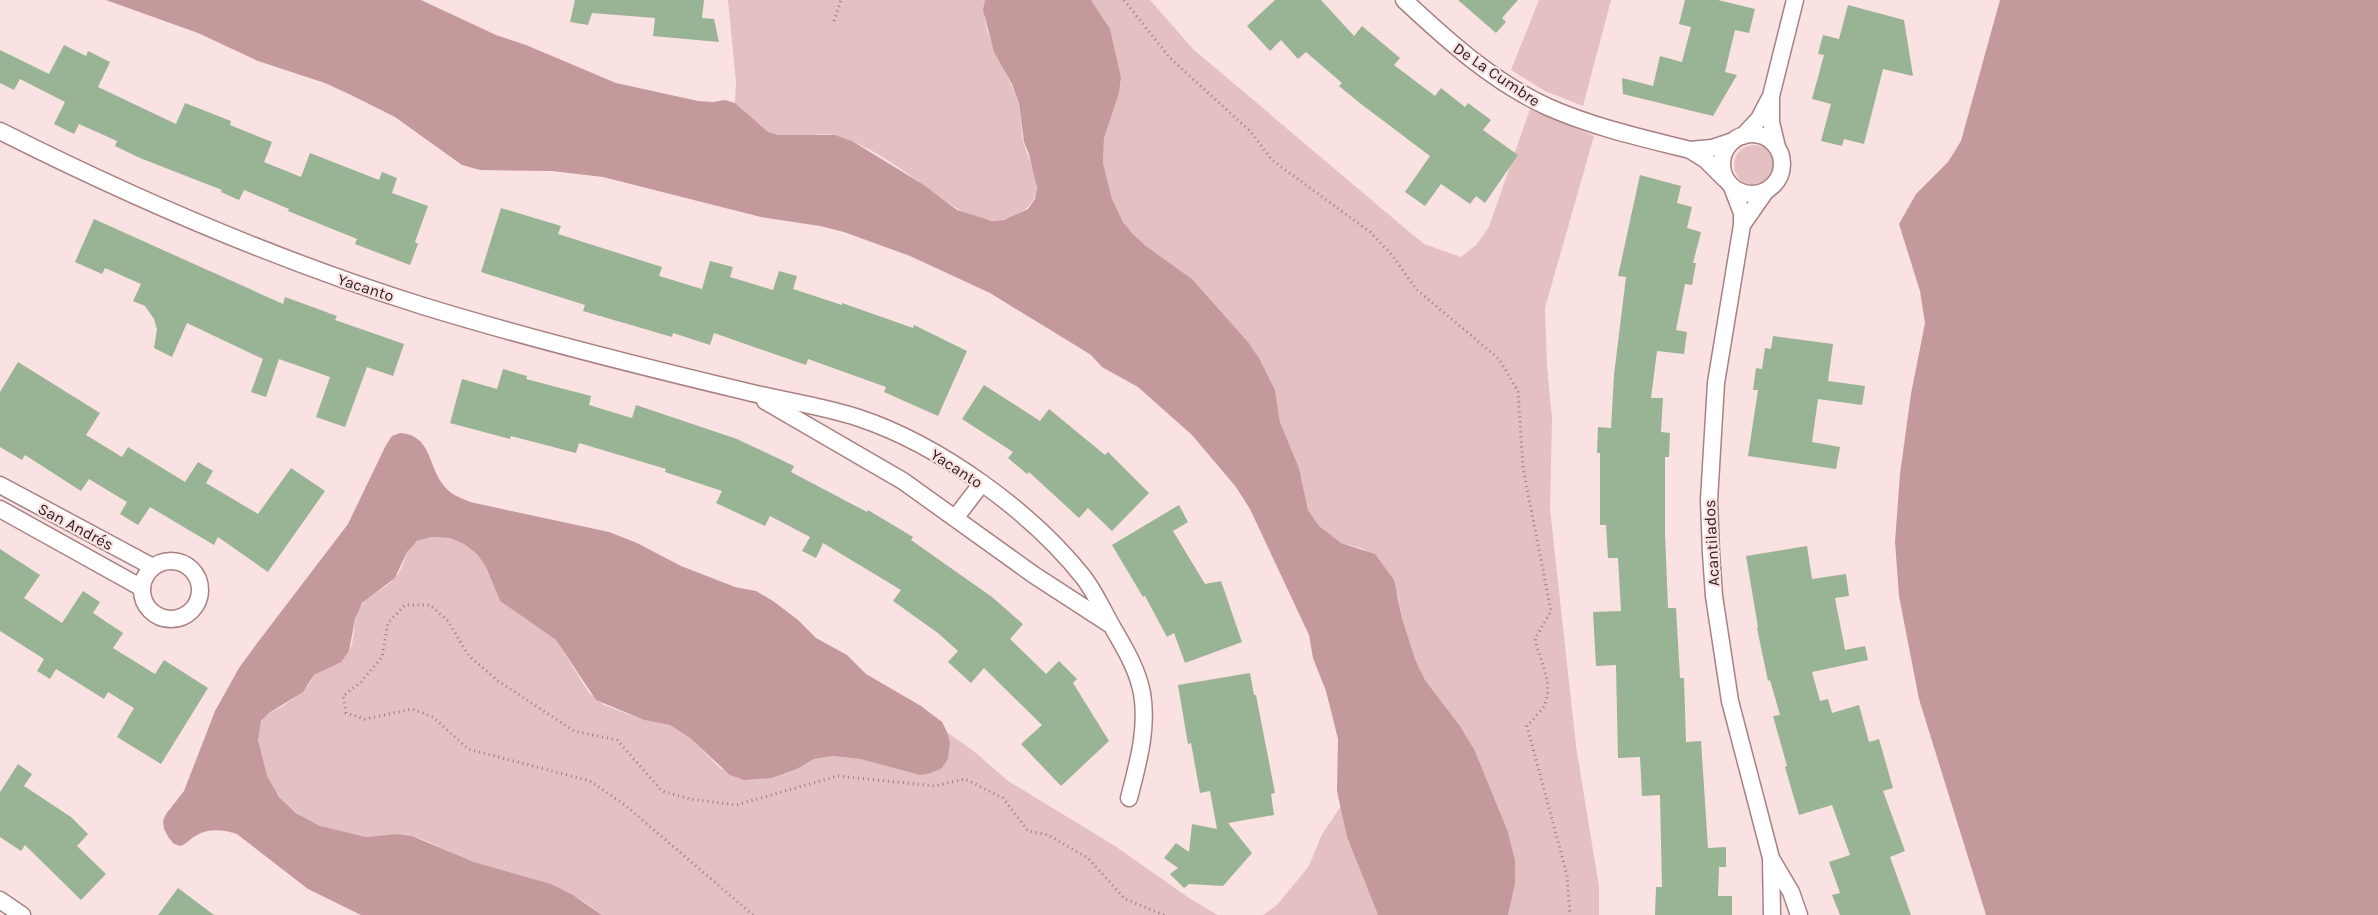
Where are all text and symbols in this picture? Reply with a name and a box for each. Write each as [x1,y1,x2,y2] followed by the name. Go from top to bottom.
[1450,38,1544,110] street label: De La Cumbre
[335,269,396,305] street label: Yacanto
[927,445,986,492] street label: Yacanto
[35,499,117,554] street label: San Andrés
[1700,499,1723,587] street label: Acantilados

